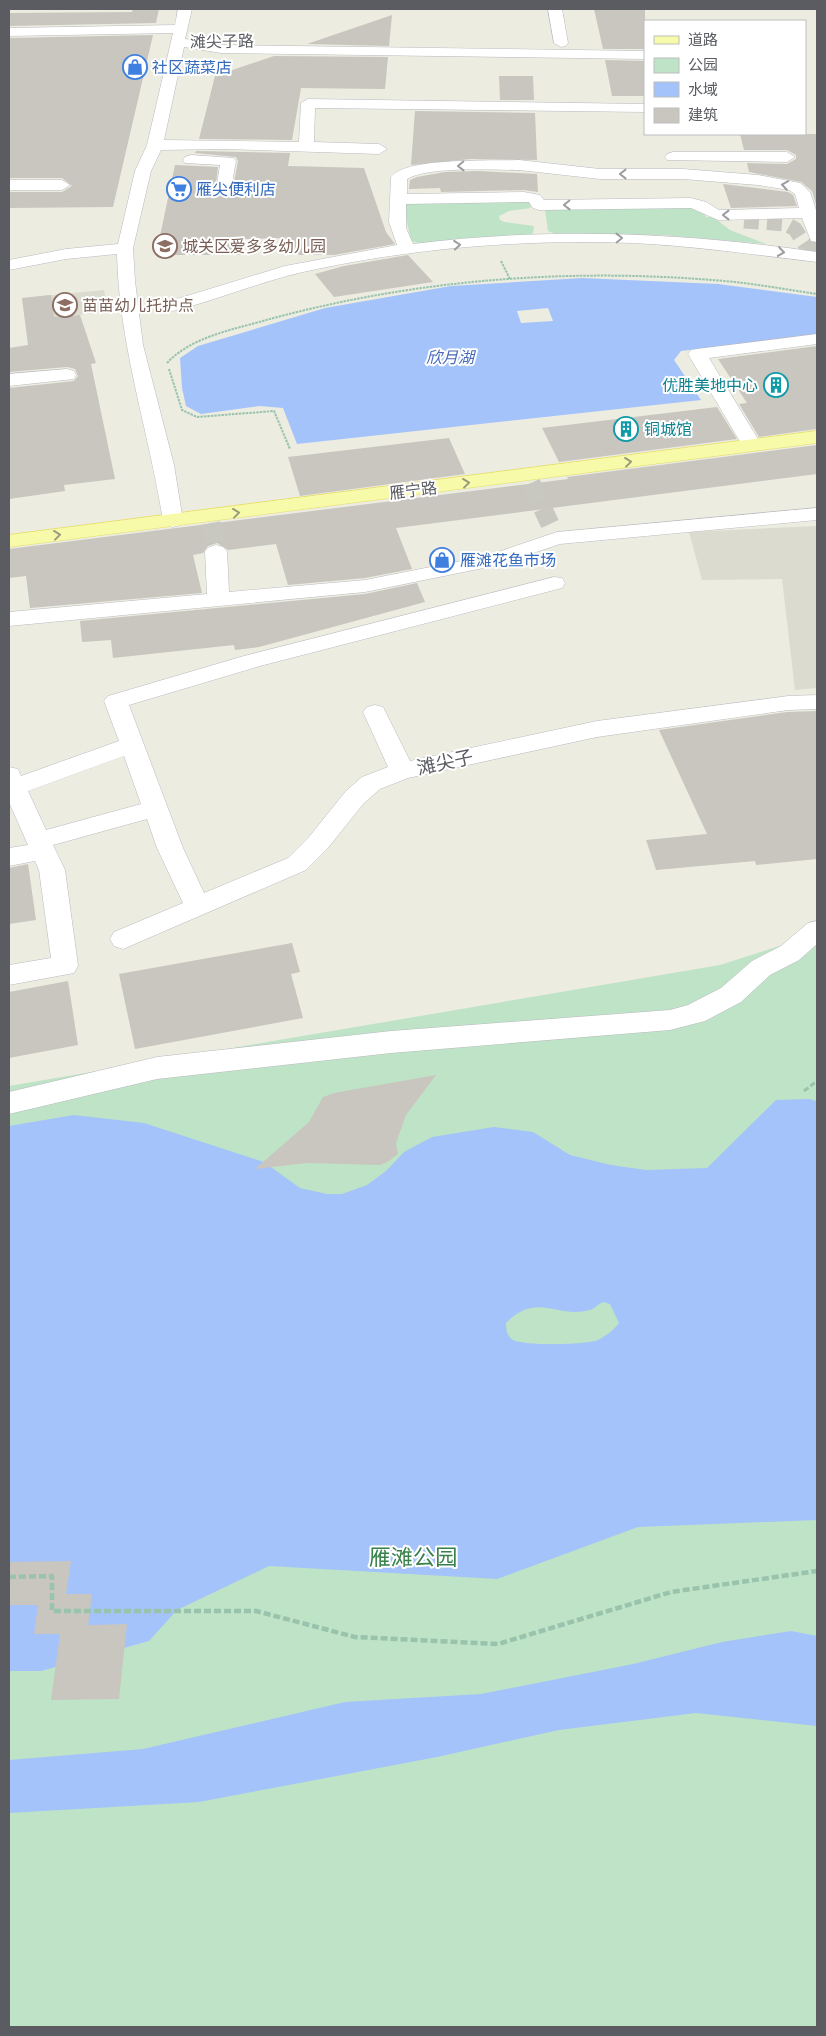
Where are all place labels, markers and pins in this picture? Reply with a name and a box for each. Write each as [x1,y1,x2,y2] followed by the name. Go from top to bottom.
[122,54,148,80] shop icon: 社区蔬菜店
[152,57,232,76] place label: 社区蔬菜店
[166,176,192,202] supermarket icon: 雁尖便利店
[196,179,276,198] place label: 雁尖便利店
[152,233,178,259] school or university icon: 城关区爱多多幼儿园
[182,236,326,255] place label: 城关区爱多多幼儿园
[52,292,78,318] school or university icon: 苗苗幼儿托护点
[82,295,194,314] place label: 苗苗幼儿托护点
[763,372,789,398] building icon: 优胜美地中心
[662,375,758,394] place label: 优胜美地中心
[613,416,639,442] building icon: 铜城馆
[644,419,692,438] place label: 铜城馆
[429,547,455,573] shop icon: 雁滩花鱼市场
[460,550,556,569] place label: 雁滩花鱼市场

